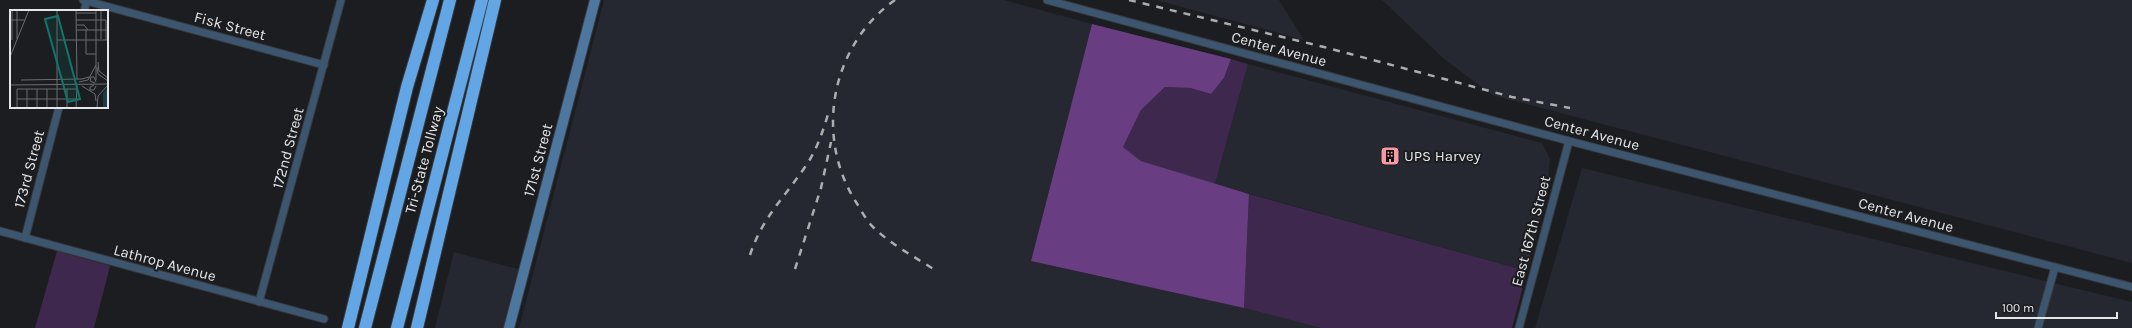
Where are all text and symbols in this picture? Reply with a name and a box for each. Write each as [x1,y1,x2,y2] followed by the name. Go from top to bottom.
[192,8,268,44] street label: Fisk Street
[10,10,108,108] inset map
[1230,28,1328,70] street label: Center Avenue
[401,104,447,216] street label: Tri-State Tollway
[269,105,308,191] street label: 172nd Street
[1543,112,1641,154] street label: Center Avenue
[520,121,557,199] street label: 171st Street
[10,128,48,210] street label: 173rd Street
[1379,145,1401,167] building icon: UPS Harvey
[1404,147,1481,165] place label: UPS Harvey
[1508,173,1555,288] street label: East 167th Street
[1857,194,1955,236] street label: Center Avenue
[112,241,218,285] street label: Lathrop Avenue
[1996,294,2117,320] scale bar
[2002,301,2034,315] text: 100 m

